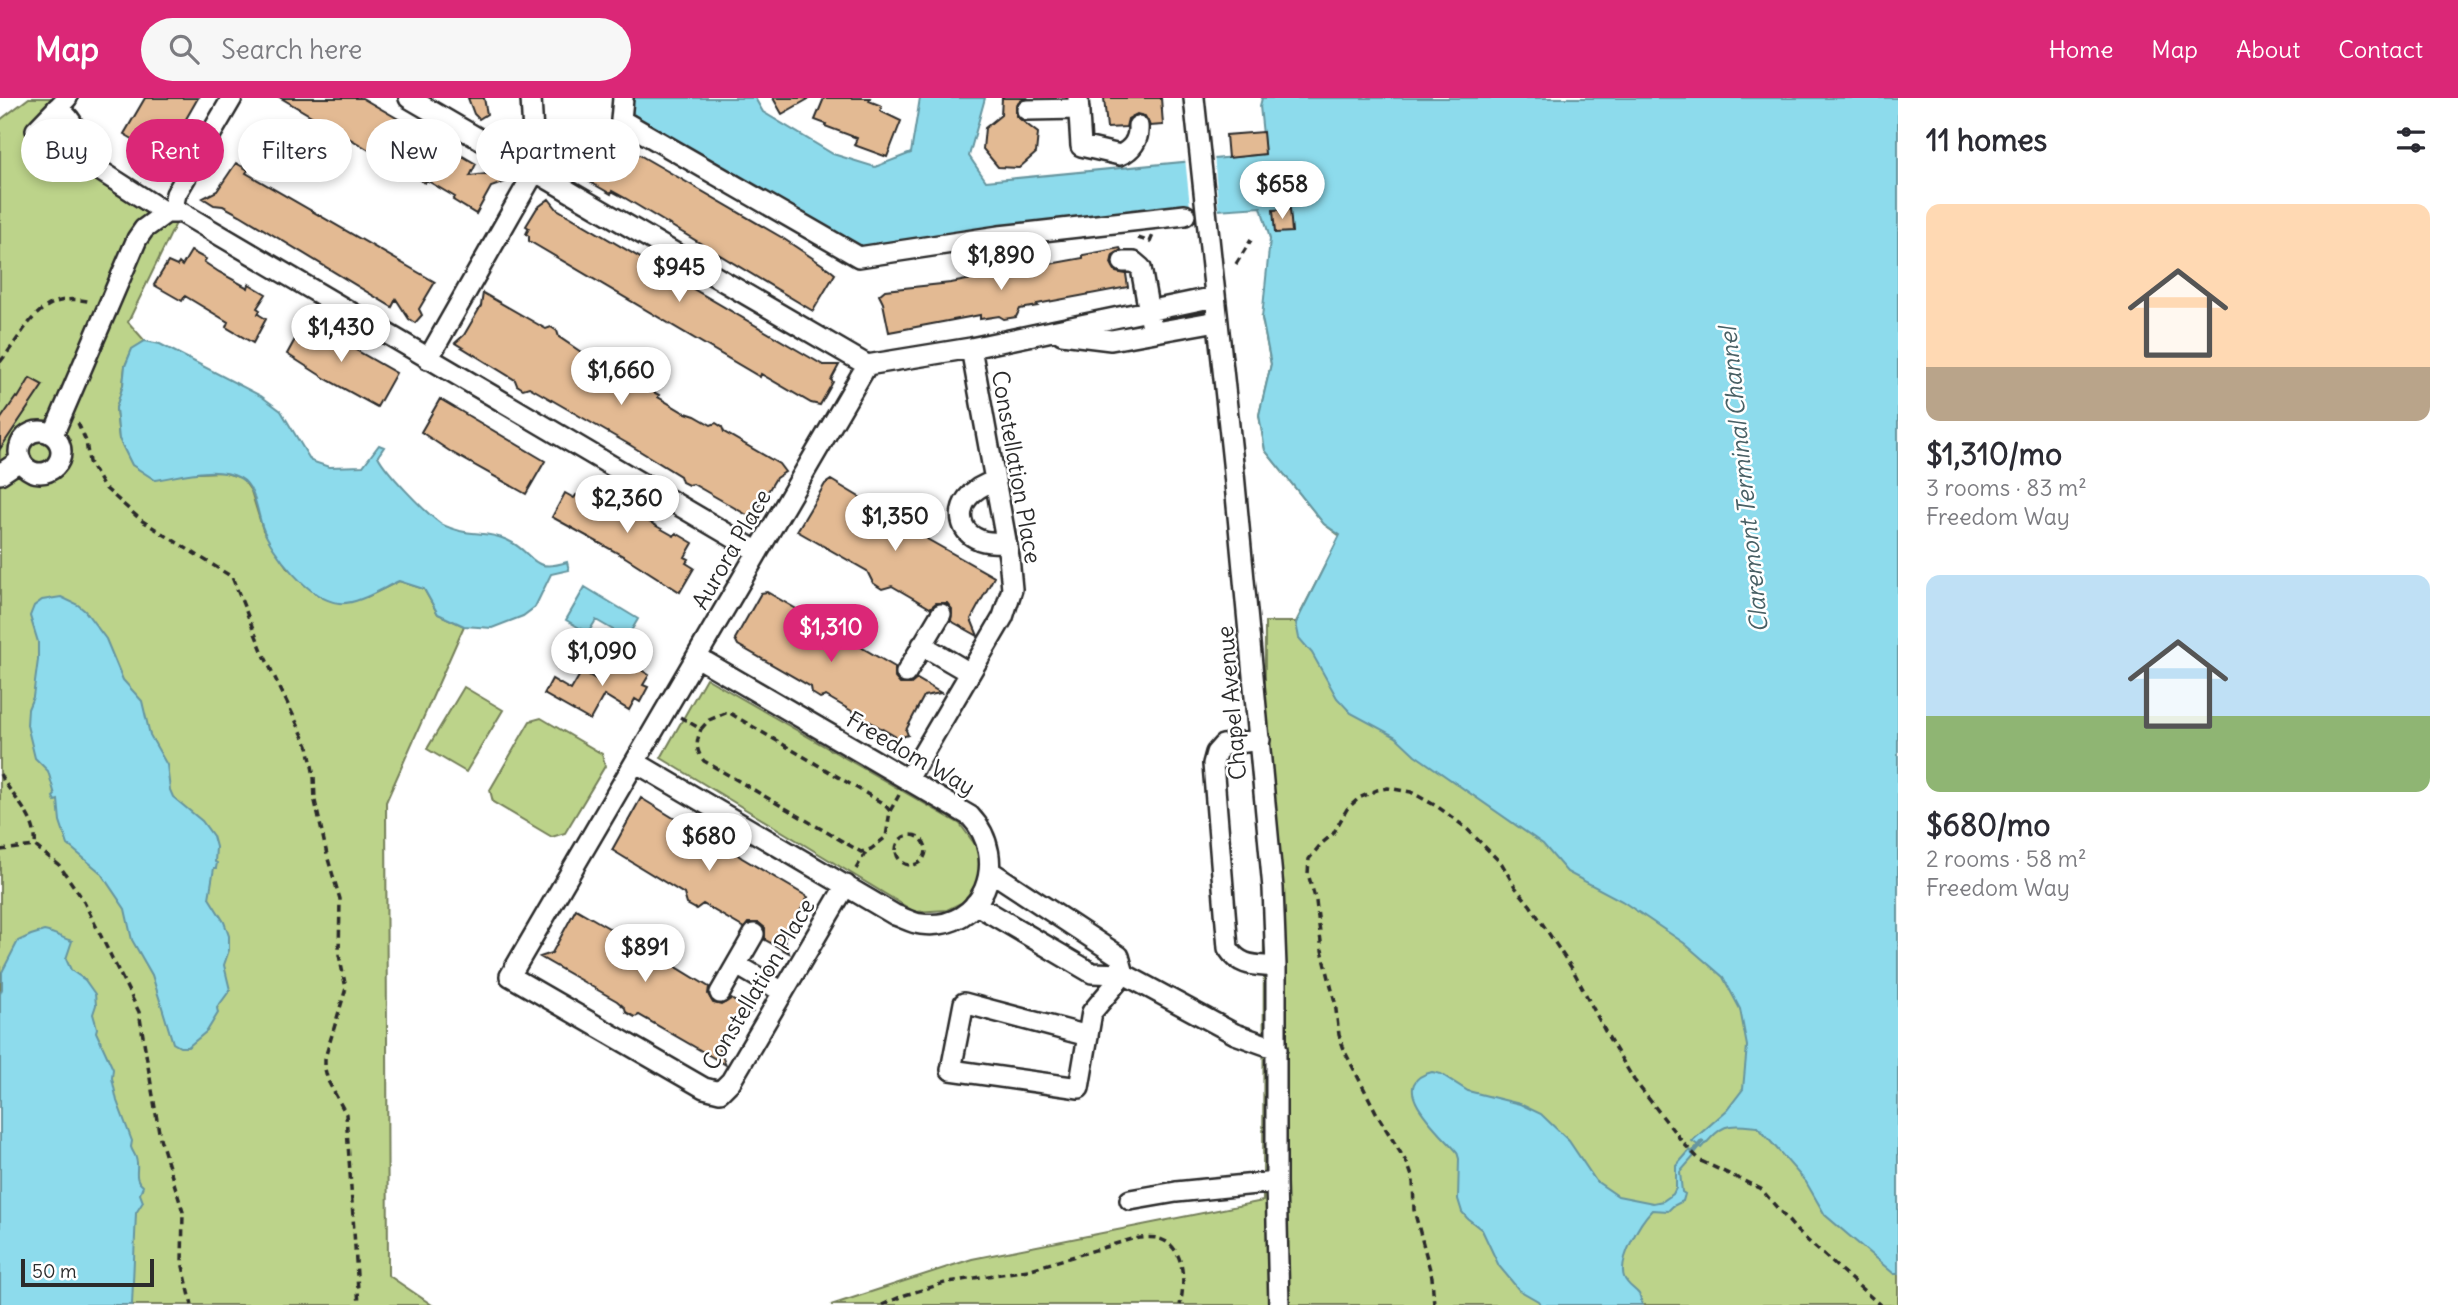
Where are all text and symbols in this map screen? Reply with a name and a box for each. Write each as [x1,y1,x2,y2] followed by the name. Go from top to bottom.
[141,18,631,81] search box
[35,28,99,70] text: Map
[165,30,203,68] icon: search
[221,33,362,66] text: Search here
[2049,34,2113,64] text: Home
[2151,34,2198,64] text: Map
[2236,34,2300,64] text: About
[2338,34,2423,64] text: Contact
[21,119,112,182] chip: Buy
[126,119,224,182] chip: Rent
[238,119,352,182] chip: Filters
[366,119,462,182] chip: New
[476,119,640,182] chip: Apartment
[1926,121,2047,159] text: 11 homes
[2392,121,2430,159] icon: filters
[1241,162,1323,221] pin: $658
[1256,169,1308,198] text: $658
[944,232,1058,292] pin: $1,890
[967,240,1035,269] text: $1,890
[638,244,720,304] pin: $945
[2115,250,2241,376] icon: home
[653,252,705,281] text: $945
[284,304,398,364] pin: $1,430
[307,312,375,341] text: $1,430
[1712,322,1774,634] water label: Claremont Terminal Channel
[564,348,678,407] pin: $1,660
[587,355,655,384] text: $1,660
[986,368,1048,566] street label: Constellation Place
[1926,435,2062,473] text: $1,310/mo
[1926,473,2087,502] text: 3 rooms · 83 m²
[570,476,684,535] pin: $2,360
[591,483,663,512] text: $2,360
[685,484,777,614] street label: Aurora Place
[838,494,952,553] pin: $1,350
[861,501,929,530] text: $1,350
[1926,502,2070,531] text: Freedom Way
[774,604,888,664] pin: $1,310
[799,612,863,641] text: $1,310
[2115,621,2241,747] icon: home
[1210,625,1252,781] street label: Chapel Avenue
[545,628,659,688] pin: $1,090
[567,636,637,665] text: $1,090
[841,704,981,802] street label: Freedom Way
[1926,806,2050,844] text: $680/mo
[668,814,750,873] pin: $680
[682,821,736,850] text: $680
[1926,844,2087,873] text: 2 rooms · 58 m²
[1926,873,2070,902] text: Freedom Way
[695,893,821,1075] street label: Constellation Place
[604,924,686,984] pin: $891
[621,932,669,961] text: $891
[21,1256,154,1288] scale bar
[32,1259,77,1283] text: 50 m

